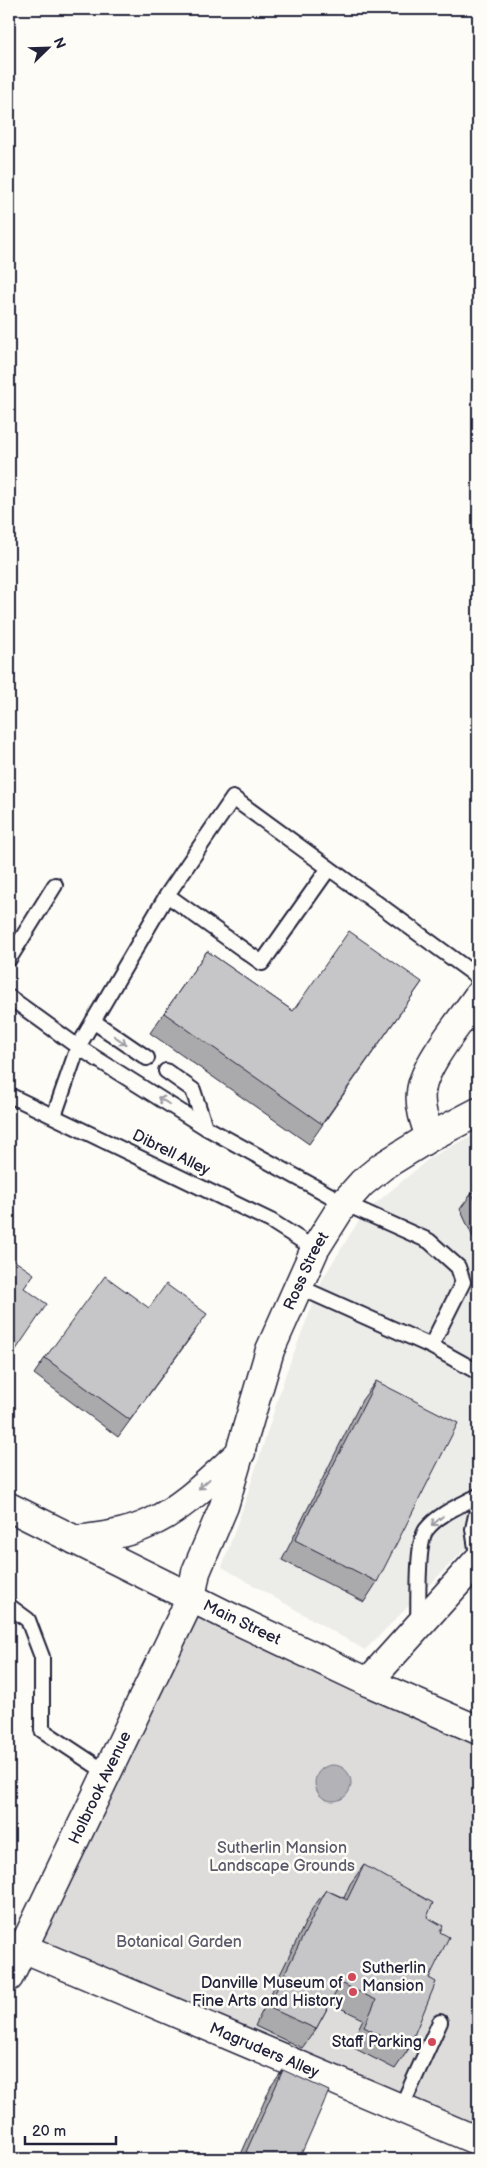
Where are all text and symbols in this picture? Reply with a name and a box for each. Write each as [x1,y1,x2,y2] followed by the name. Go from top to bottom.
[22,22,72,72] north arrow
[50,35,69,51] text: N
[113,1035,127,1045] one-way arrow
[157,1095,171,1106] one-way arrow
[129,1126,214,1180] street label: Dibrell Alley
[279,1228,333,1313] street label: Ross Street
[198,1478,211,1490] one-way arrow
[431,1516,444,1527] one-way arrow
[200,1596,284,1649] street label: Main Street
[65,1728,135,1847] street label: Holbrook Avenue
[209,1839,355,1876] park label: Sutherlin Mansion Landscape Grounds
[116,1933,242,1952] park label: Botanical Garden
[362,1959,426,1996] place label: Sutherlin Mansion
[346,1971,358,1983] marker: Sutherlin Mansion
[192,1974,344,2011] place label: Danville Museum of Fine Arts and History
[347,1986,359,1998] marker: Danville Museum of Fine Arts and History
[207,2019,322,2082] street label: Magruders Alley
[332,2033,422,2052] place label: Staff Parking
[426,2036,438,2048] marker: Staff Parking
[25,2113,116,2145] scale bar
[32,2122,66,2141] text: 20 m

